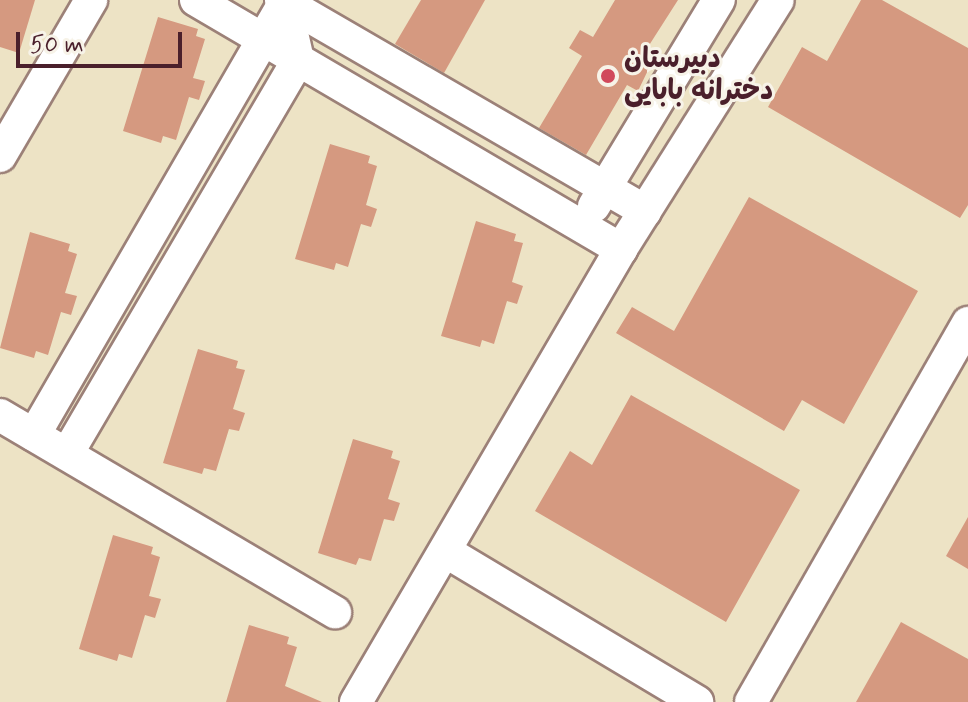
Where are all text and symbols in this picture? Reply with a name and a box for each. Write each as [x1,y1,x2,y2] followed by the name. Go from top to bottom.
[20,16,186,66] scale bar
[30,30,84,61] text: 50 m
[624,43,773,109] place label: دبیرستان دخترانه بابایی
[599,67,617,85] marker: دبیرستان دخترانه بابایی

